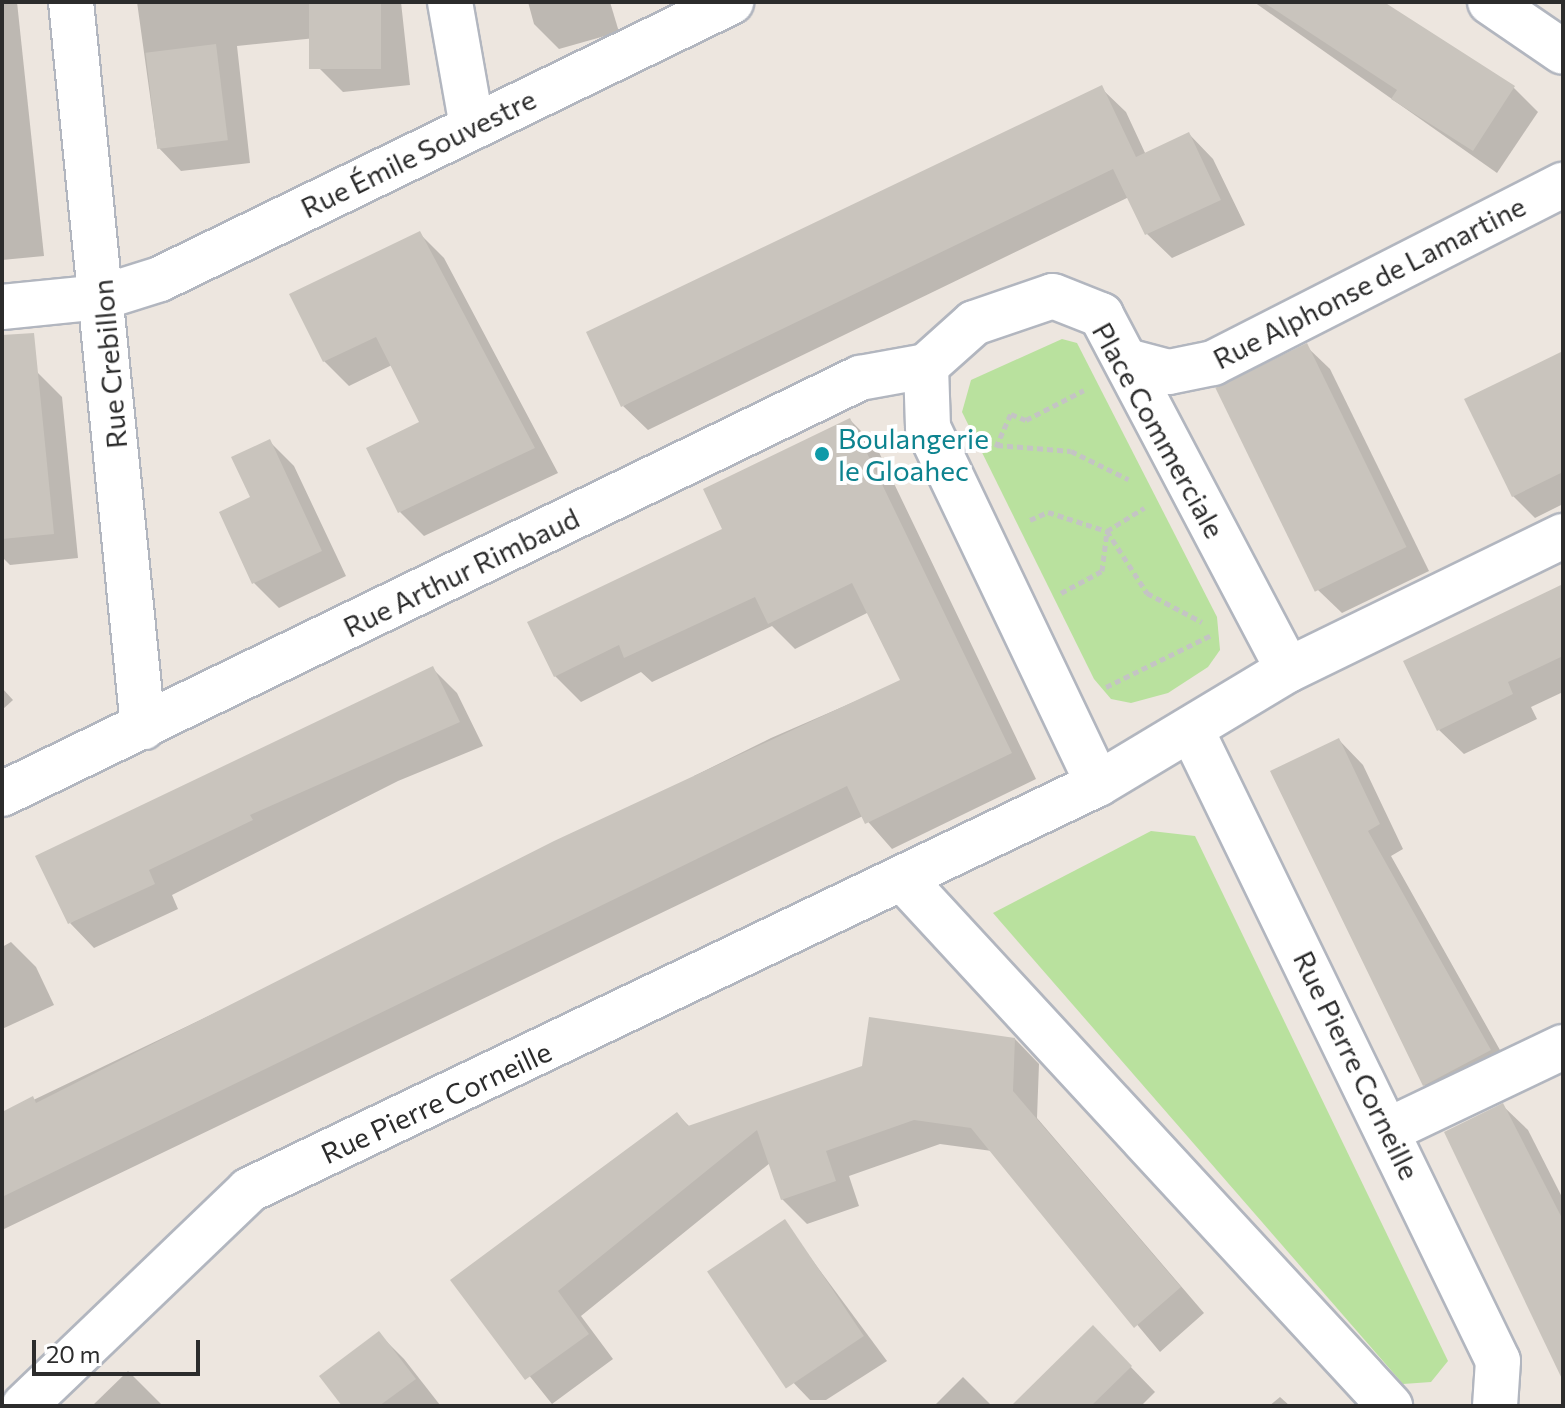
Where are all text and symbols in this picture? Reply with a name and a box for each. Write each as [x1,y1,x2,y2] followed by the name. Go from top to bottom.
[295,82,541,224] street label: Rue Émile Souvestre
[1207,189,1531,375] street label: Rue Alphonse de Lamartine
[85,278,133,450] street label: Rue Crebillon
[1086,316,1232,544] street label: Place Commerciale
[838,421,989,487] place label: Boulangerie le Gloahec
[813,445,831,463] marker: Boulangerie le Gloahec
[338,500,584,644] street label: Rue Arthur Rimbaud
[1287,945,1427,1185] street label: Rue Pierre Corneille
[316,1034,556,1170] street label: Rue Pierre Corneille
[36,1324,204,1374] scale bar
[46,1339,100,1368] text: 20 m

